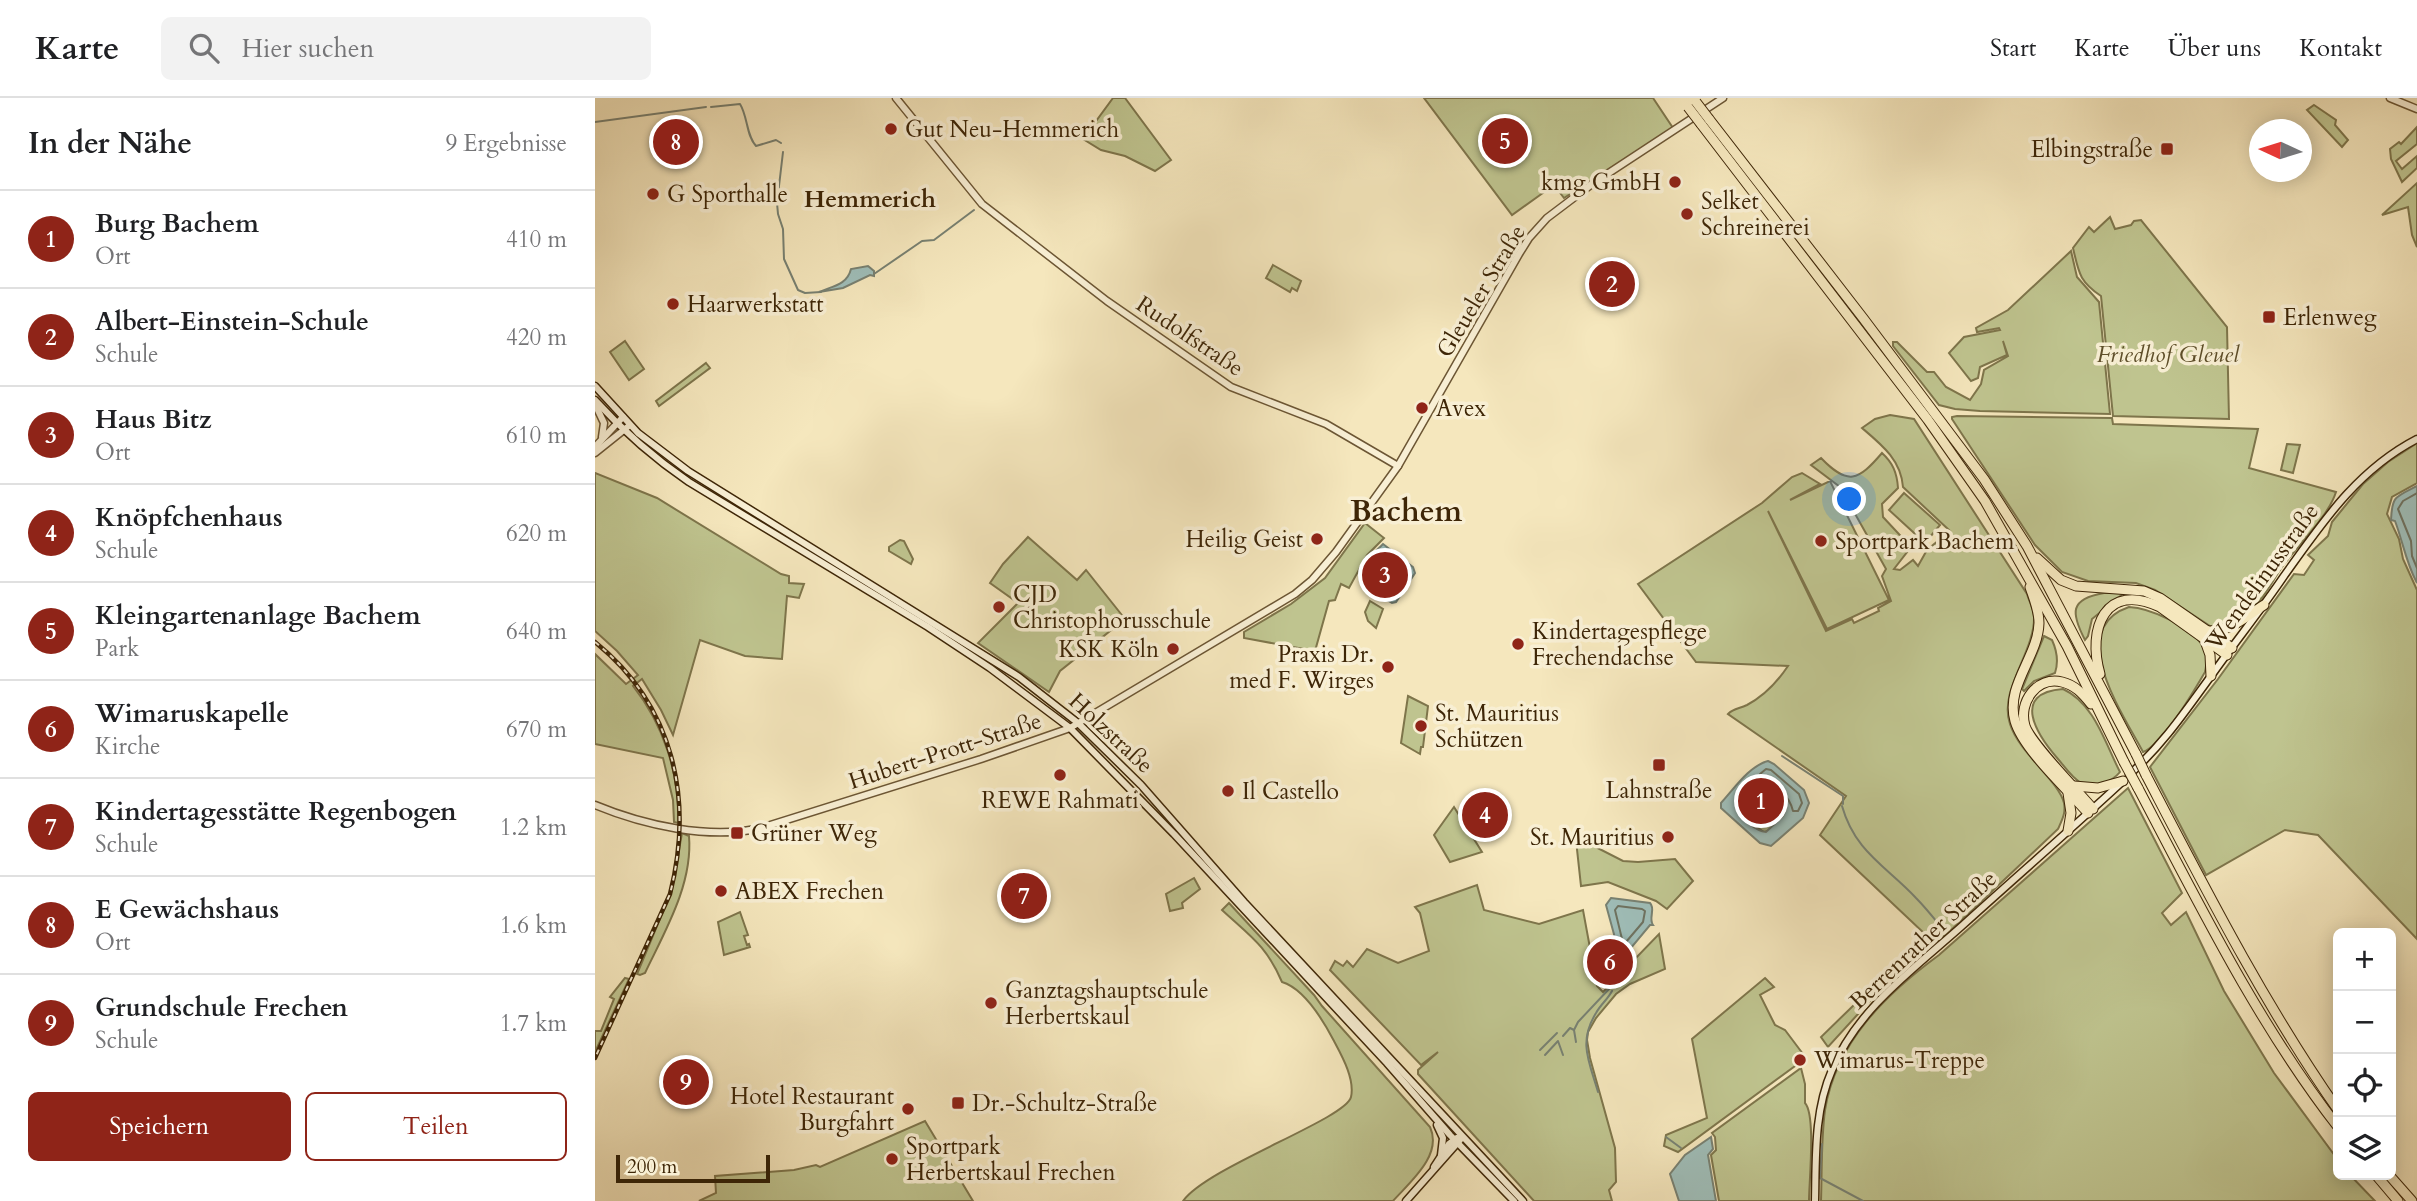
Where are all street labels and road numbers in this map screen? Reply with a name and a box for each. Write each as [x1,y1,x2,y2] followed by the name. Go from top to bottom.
[1429,219,1533,363] street label: Gleueler Straße
[1130,289,1250,383] street label: Rudolfstraße
[2198,497,2326,658] street label: Wendelinusstraße
[1062,686,1160,780] street label: Holzstraße
[845,705,1045,797] street label: Hubert-Prott-Straße
[1843,864,2003,1016] street label: Berrenrather Straße

